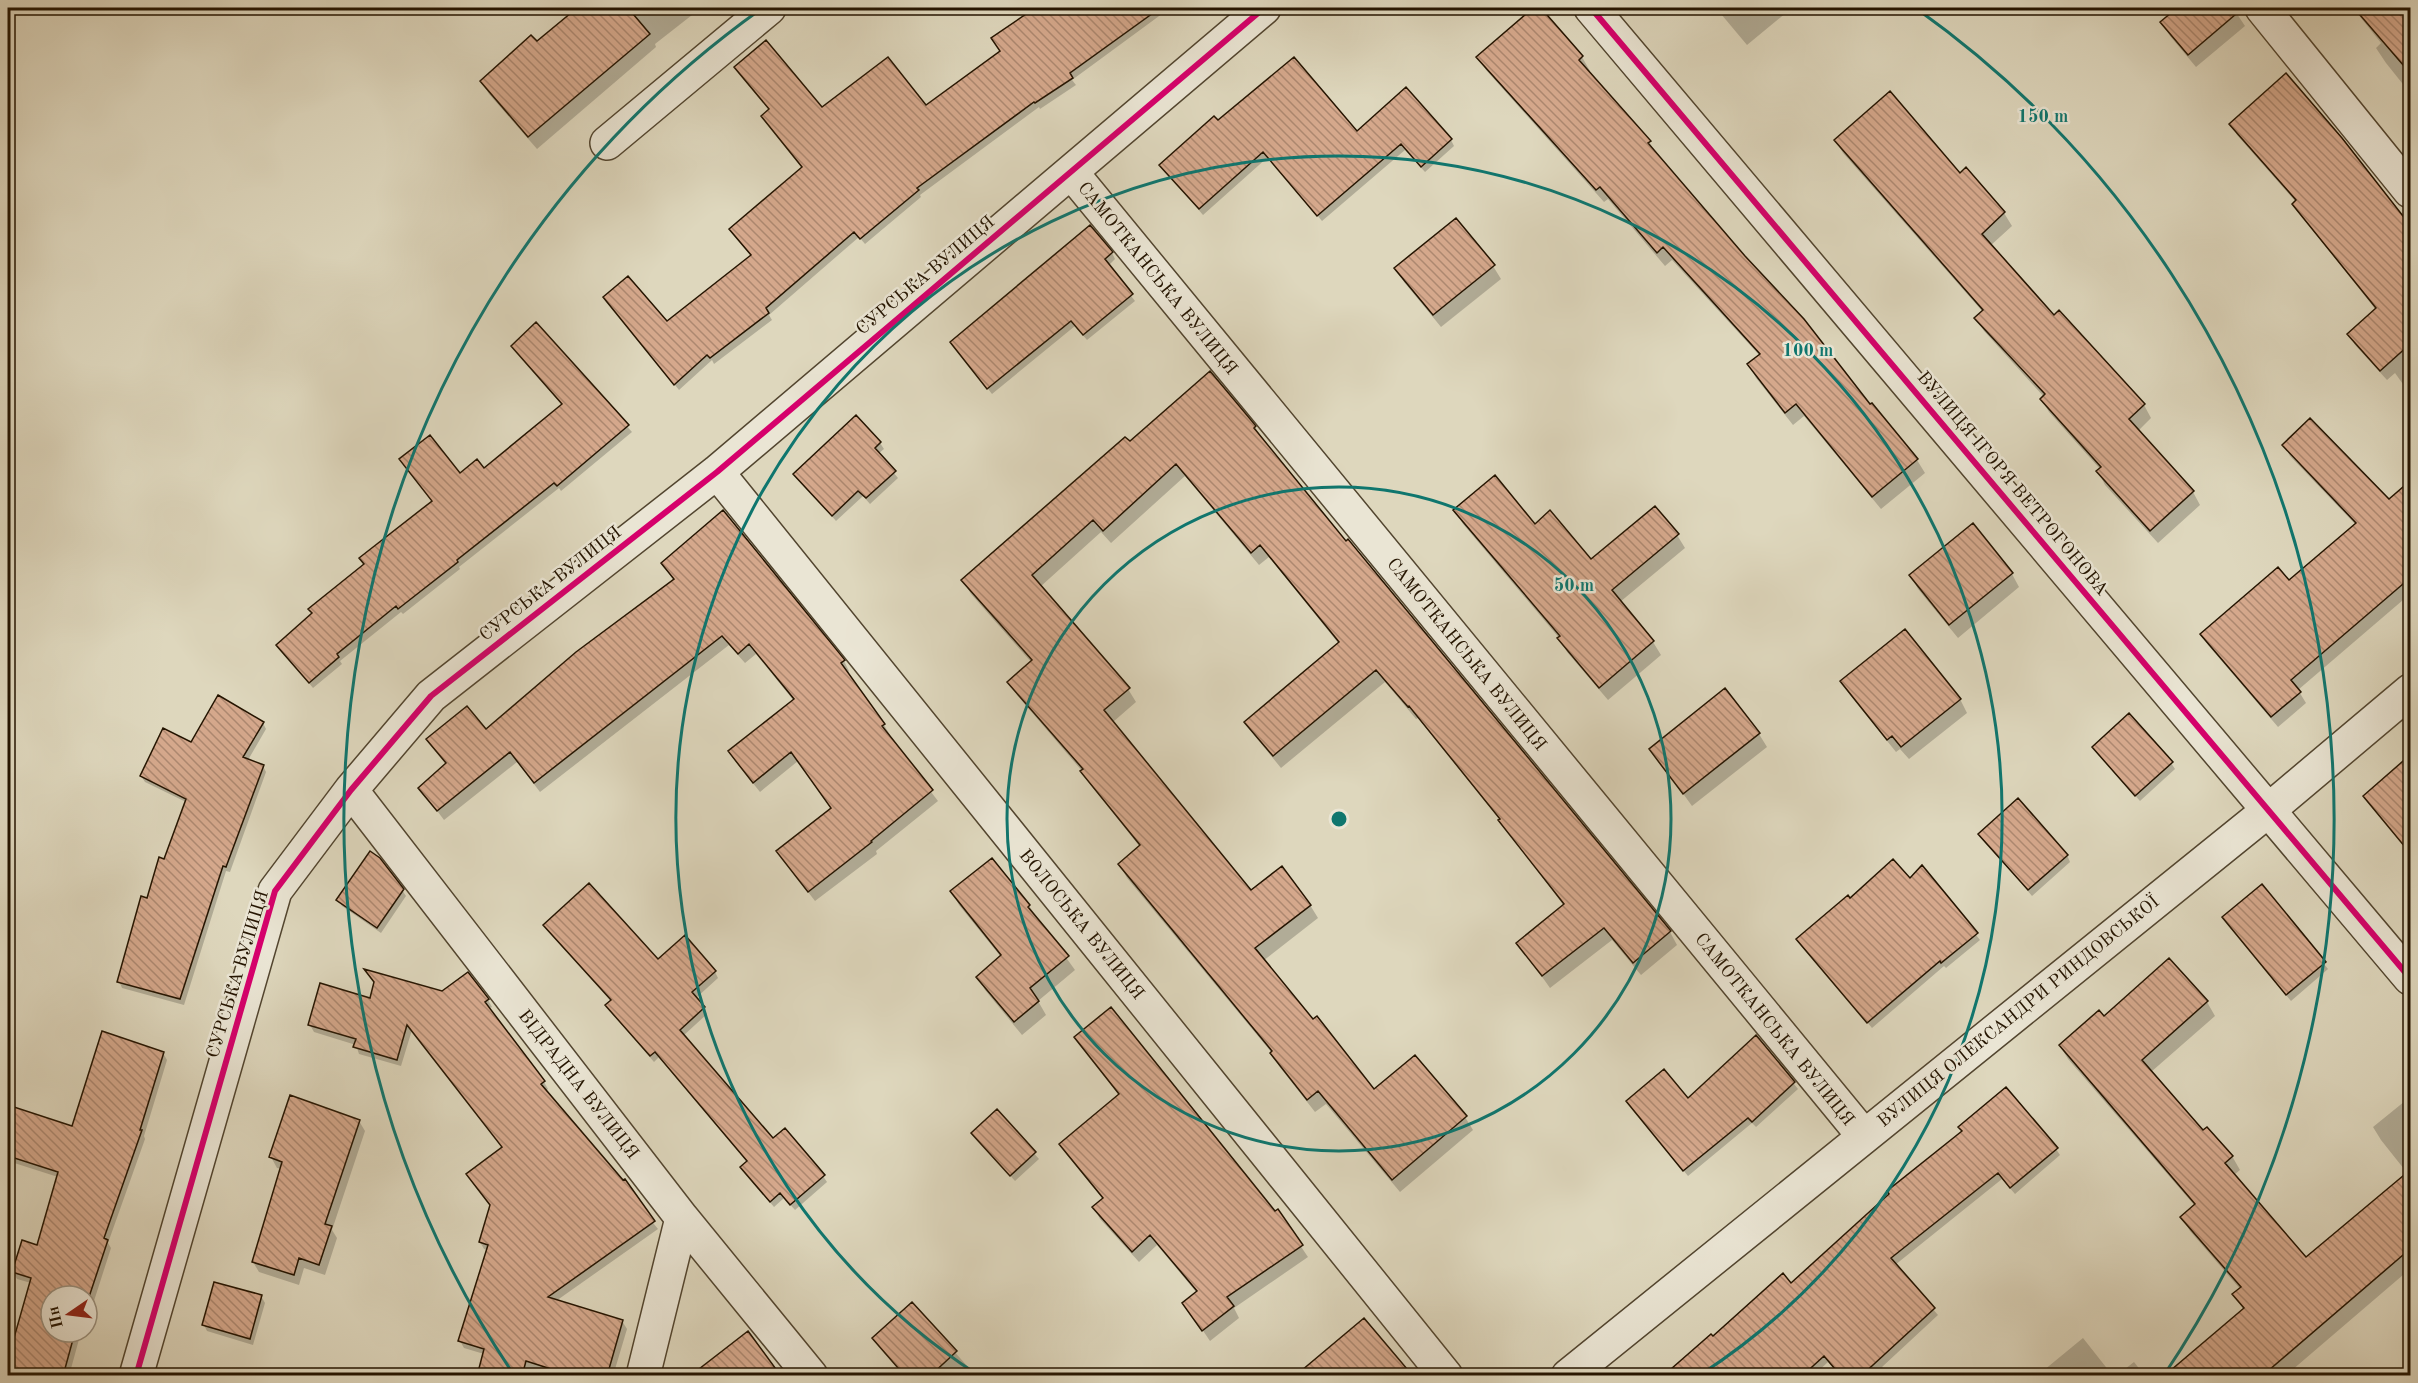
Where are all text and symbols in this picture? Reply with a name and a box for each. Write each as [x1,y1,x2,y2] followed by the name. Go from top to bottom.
[2018,108,2068,126] text: 150 m
[1074,179,1240,378] street label: САМОТКАНСЬКА ВУЛИЦЯ
[853,213,998,339] street label: СУРСЬКА ВУЛИЦЯ
[1783,342,1833,360] text: 100 m
[1913,368,2111,599] street label: ВУЛИЦЯ ІГОРЯ ВЕТРОГОНОВА
[476,523,625,645] street label: СУРСЬКА ВУЛИЦЯ
[1383,555,1549,754] street label: САМОТКАНСЬКА ВУЛИЦЯ
[1554,577,1594,595] text: 50 m
[1329,809,1349,829] centre of rings
[1015,846,1147,1003] street label: ВОЛОСЬКА ВУЛИЦЯ
[204,888,272,1060] street label: СУРСЬКА ВУЛИЦЯ
[1873,890,2163,1131] street label: ВУЛИЦЯ ОЛЕКСАНДРИ РИНДОВСЬКОЇ
[1691,930,1857,1129] street label: САМОТКАНСЬКА ВУЛИЦЯ
[515,1007,642,1163] street label: ВІДРАДНА ВУЛИЦЯ
[39,1284,99,1344] north arrow
[46,1305,67,1330] text: Пн

